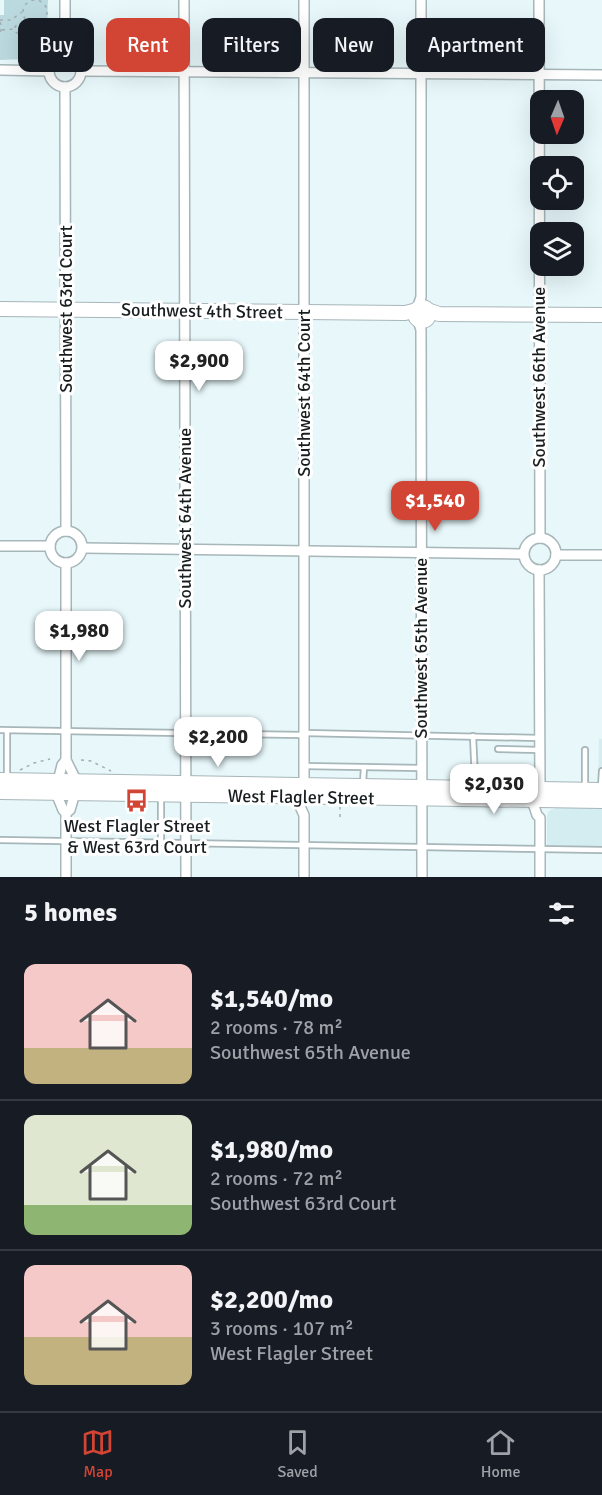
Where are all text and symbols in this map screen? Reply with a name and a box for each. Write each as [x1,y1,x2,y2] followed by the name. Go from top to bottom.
[18,18,94,72] chip: Buy
[106,18,190,72] chip: Rent
[202,18,301,72] chip: Filters
[313,18,394,72] chip: New
[406,18,545,72] chip: Apartment
[530,90,584,144] north arrow
[530,90,584,276] map controls
[530,156,584,210] button: locate
[530,222,584,276] button: layers
[55,225,77,393] street label: Southwest 63rd Court
[528,287,550,467] street label: Southwest 66th Avenue
[121,299,283,323] street label: Southwest 4th Street
[293,309,315,477] street label: Southwest 64th Court
[150,341,248,392] pin: $2,900
[169,348,229,373] text: $2,900
[174,428,196,608] street label: Southwest 64th Avenue
[386,481,484,532] pin: $1,540
[405,488,465,513] text: $1,540
[410,558,432,738] street label: Southwest 65th Avenue
[30,611,128,662] pin: $1,980
[49,618,109,643] text: $1,980
[169,717,267,768] pin: $2,200
[188,724,248,749] text: $2,200
[445,764,543,815] pin: $2,030
[464,771,524,796] text: $2,030
[228,785,374,809] street label: West Flagler Street
[124,787,150,813] bus stop icon: West Flagler Street & West 63rd Court
[64,815,210,858] place label: West Flagler Street & West 63rd Court
[24,897,117,929] text: 5 homes
[545,897,578,930] icon: filters
[210,983,333,1015] text: $1,540/mo
[72,988,144,1060] icon: home
[210,1015,343,1040] text: 2 rooms · 78 m²
[210,1040,411,1065] text: Southwest 65th Avenue
[210,1134,333,1166] text: $1,980/mo
[72,1139,144,1211] icon: home
[210,1166,343,1191] text: 2 rooms · 72 m²
[210,1191,396,1216] text: Southwest 63rd Court
[210,1284,333,1316] text: $2,200/mo
[72,1289,144,1361] icon: home
[210,1316,354,1341] text: 3 rooms · 107 m²
[210,1341,373,1366] text: West Flagler Street
[81,1426,114,1482] tab: Map
[277,1426,318,1482] tab: Saved
[481,1426,521,1482] tab: Home

